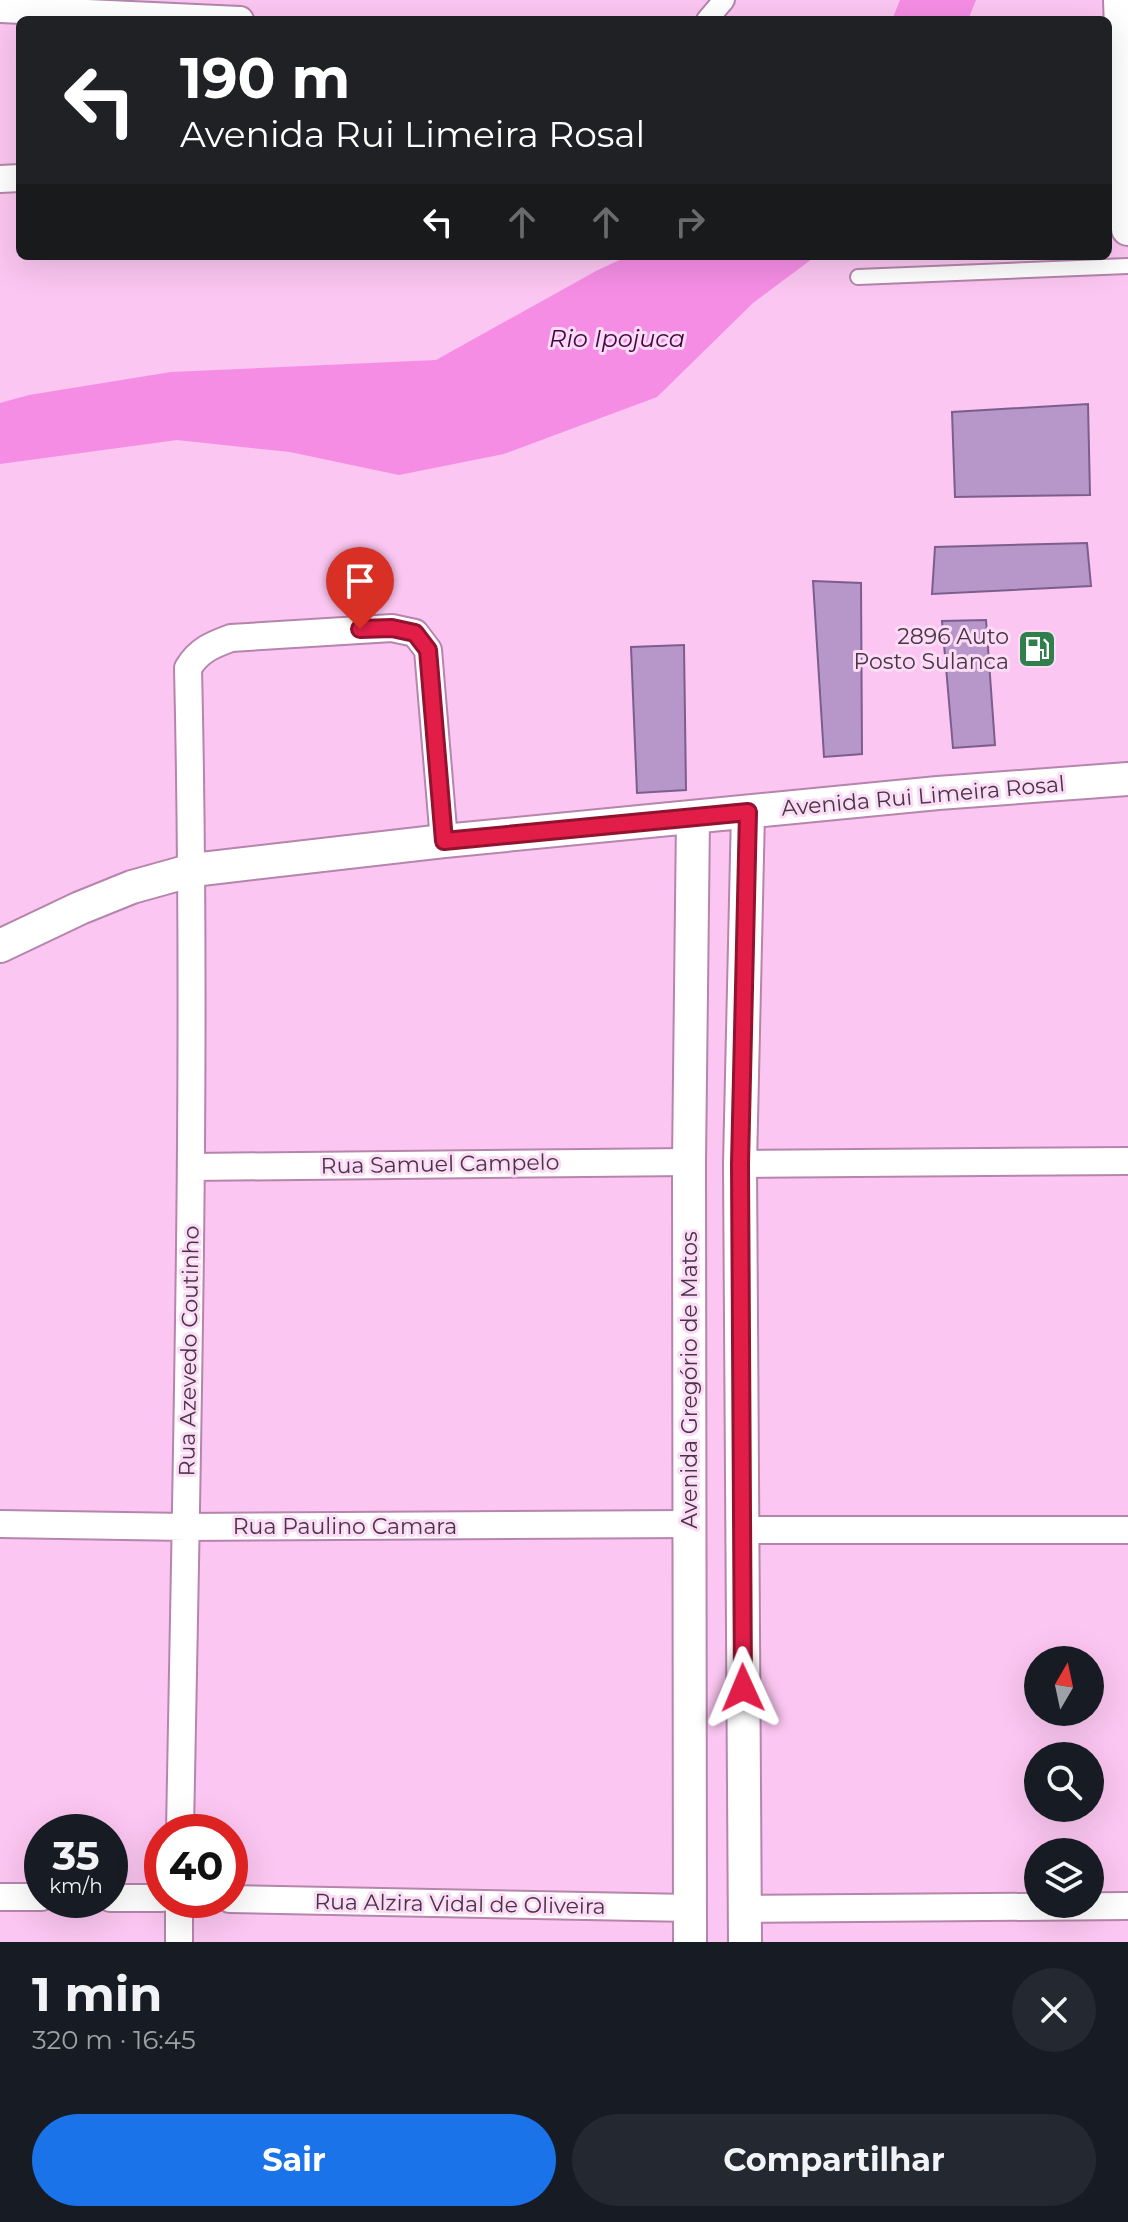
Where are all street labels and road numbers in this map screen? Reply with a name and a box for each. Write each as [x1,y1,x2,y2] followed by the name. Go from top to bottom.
[780,770,1066,822] street label: Avenida Rui Limeira Rosal
[320,1148,560,1180] street label: Rua Samuel Campelo
[173,1225,205,1477] street label: Rua Azevedo Coutinho
[676,1231,703,1529] street label: Avenida Gregório de Matos
[233,1513,457,1540] street label: Rua Paulino Camara
[314,1888,606,1920] street label: Rua Alzira Vidal de Oliveira

